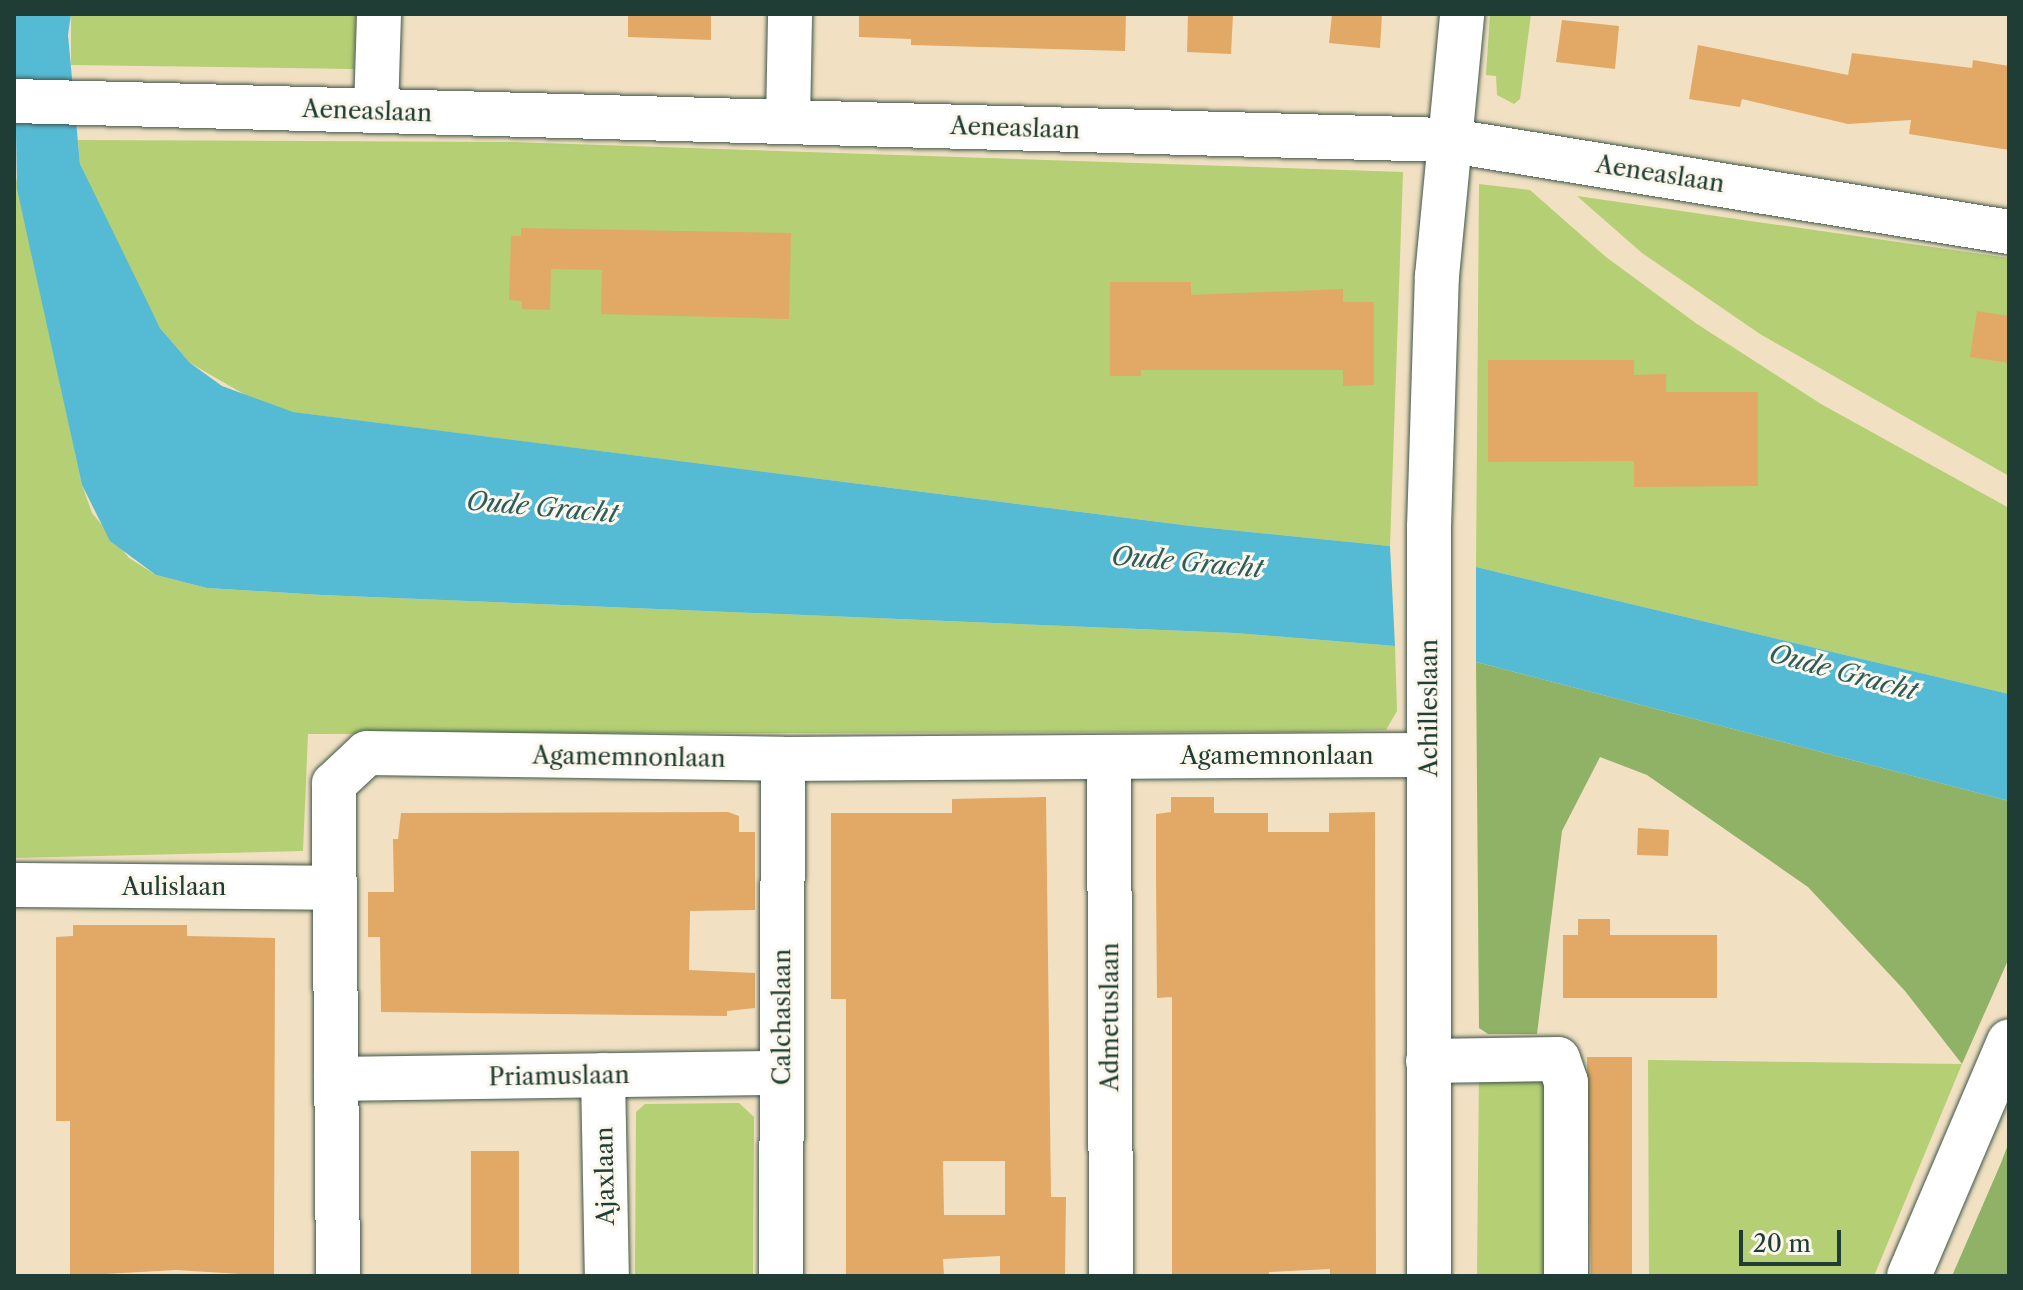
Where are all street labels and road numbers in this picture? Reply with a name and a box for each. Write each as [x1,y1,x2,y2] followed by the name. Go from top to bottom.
[302,94,432,128] street label: Aeneaslaan
[950,111,1080,145] street label: Aeneaslaan
[1594,150,1726,198] street label: Aeneaslaan
[1415,639,1443,777] street label: Achilleslaan
[532,741,726,773] street label: Agamemnonlaan
[1180,742,1374,770] street label: Agamemnonlaan
[122,873,226,901] street label: Aulislaan
[1096,942,1124,1092] street label: Admetuslaan
[768,949,796,1085] street label: Calchaslaan
[488,1060,630,1092] street label: Priamuslaan
[590,1126,620,1226] street label: Ajaxlaan

